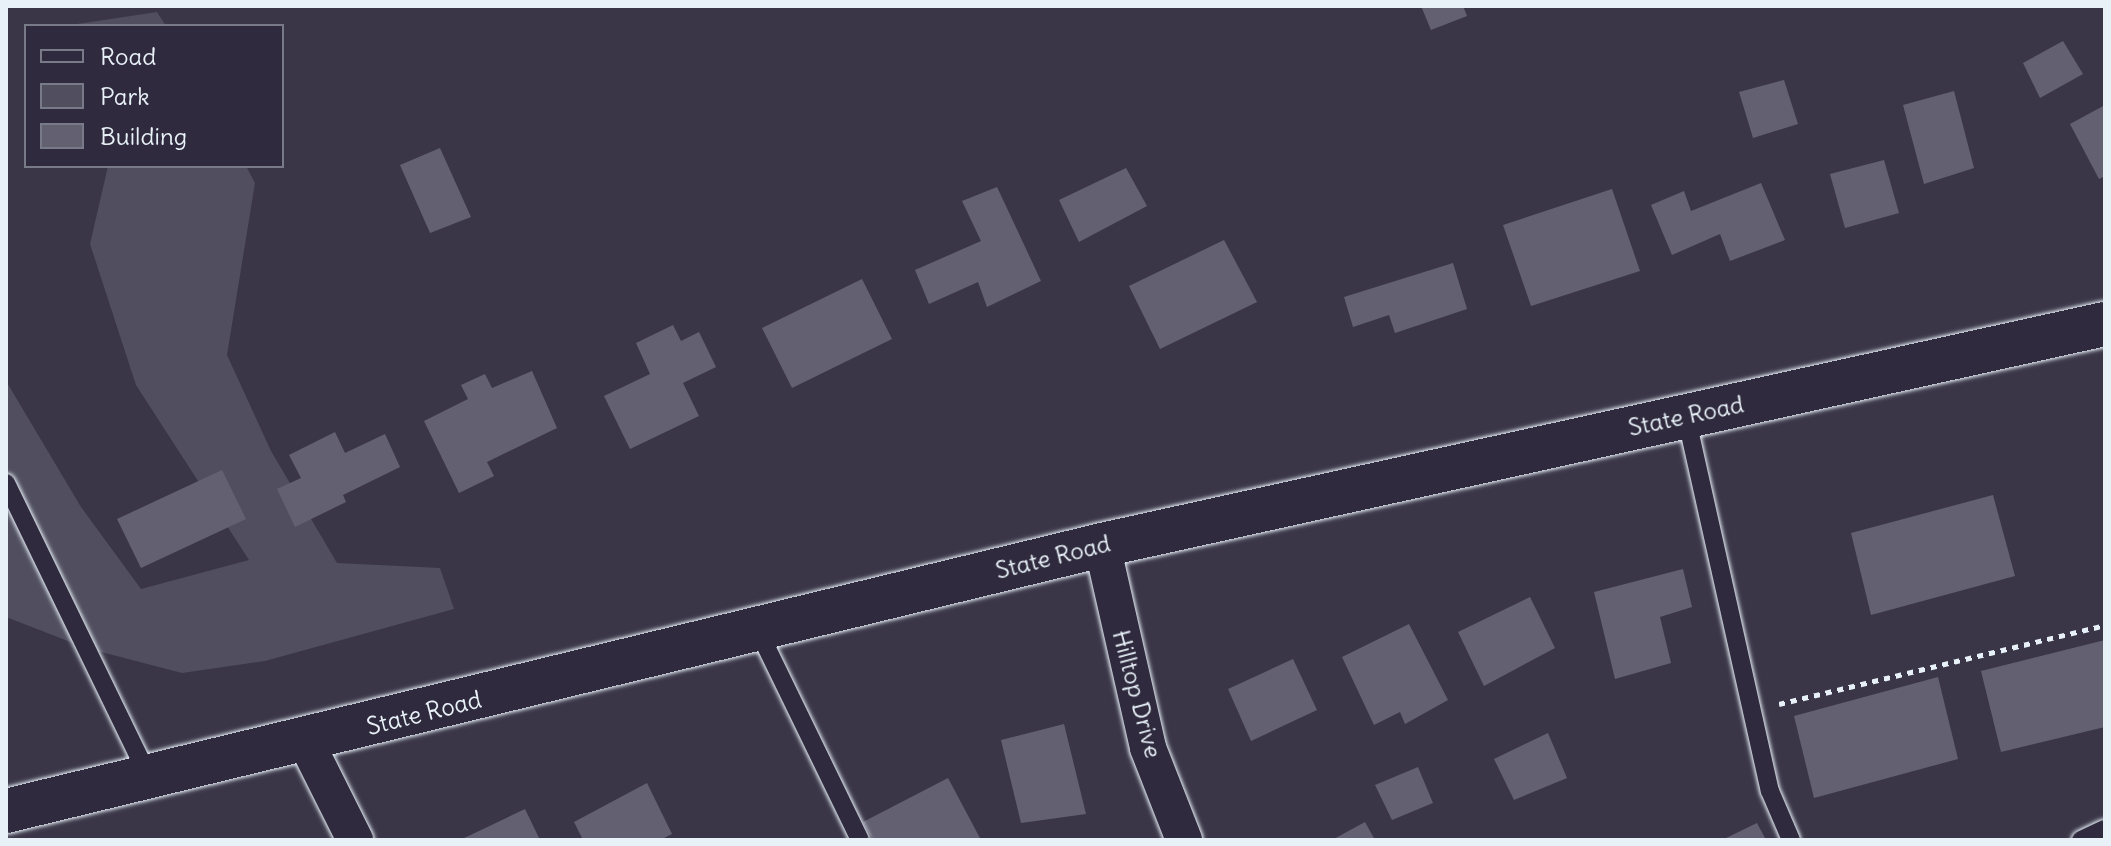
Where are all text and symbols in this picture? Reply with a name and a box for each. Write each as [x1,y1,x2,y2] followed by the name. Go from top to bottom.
[24,24,284,168] legend
[100,41,156,71] text: Road
[100,81,150,111] text: Park
[100,121,187,151] text: Building
[1626,390,1746,442] street label: State Road
[993,529,1113,585] street label: State Road
[1106,627,1168,761] street label: Hilltop Drive
[364,685,484,741] street label: State Road

